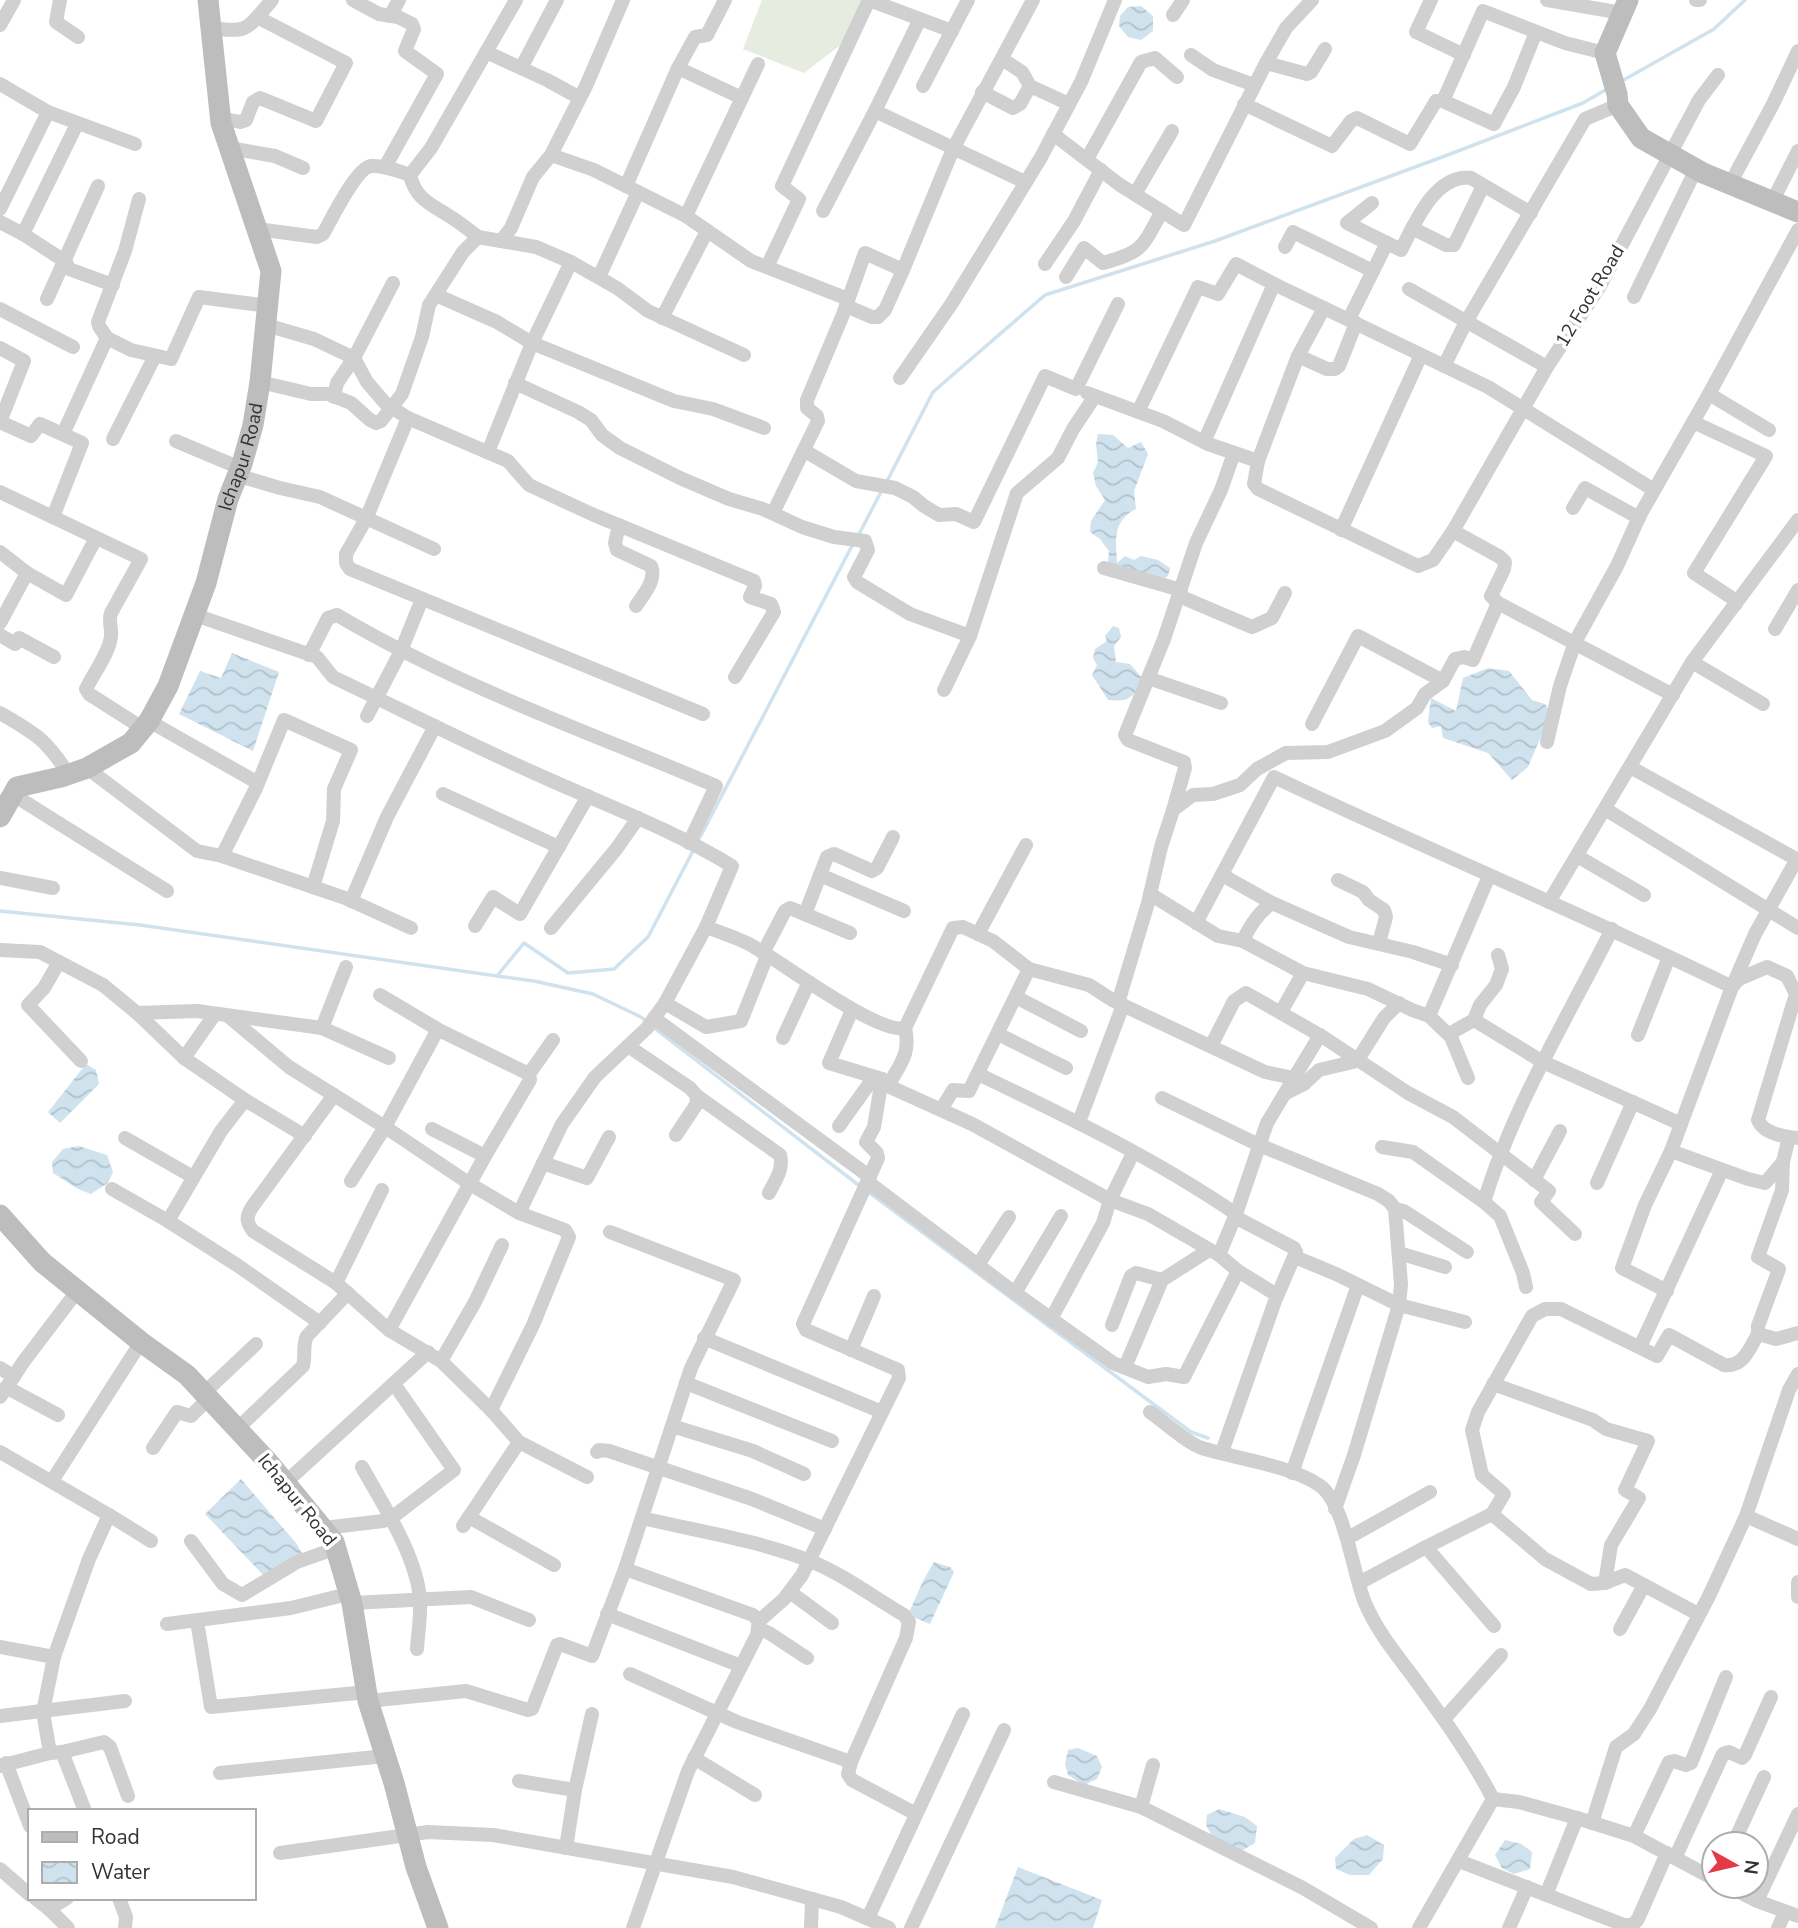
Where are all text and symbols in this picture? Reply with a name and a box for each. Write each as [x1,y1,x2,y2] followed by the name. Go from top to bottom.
[1549,240,1631,352] street label: 12 Foot Road
[212,401,269,514] street label: Ichapur Road
[252,1448,342,1552] street label: Ichapur Road
[28,1809,256,1900] legend
[91,1823,140,1851] text: Road
[1700,1830,1770,1900] north arrow
[91,1858,150,1886] text: Water
[1737,1858,1765,1876] text: N

